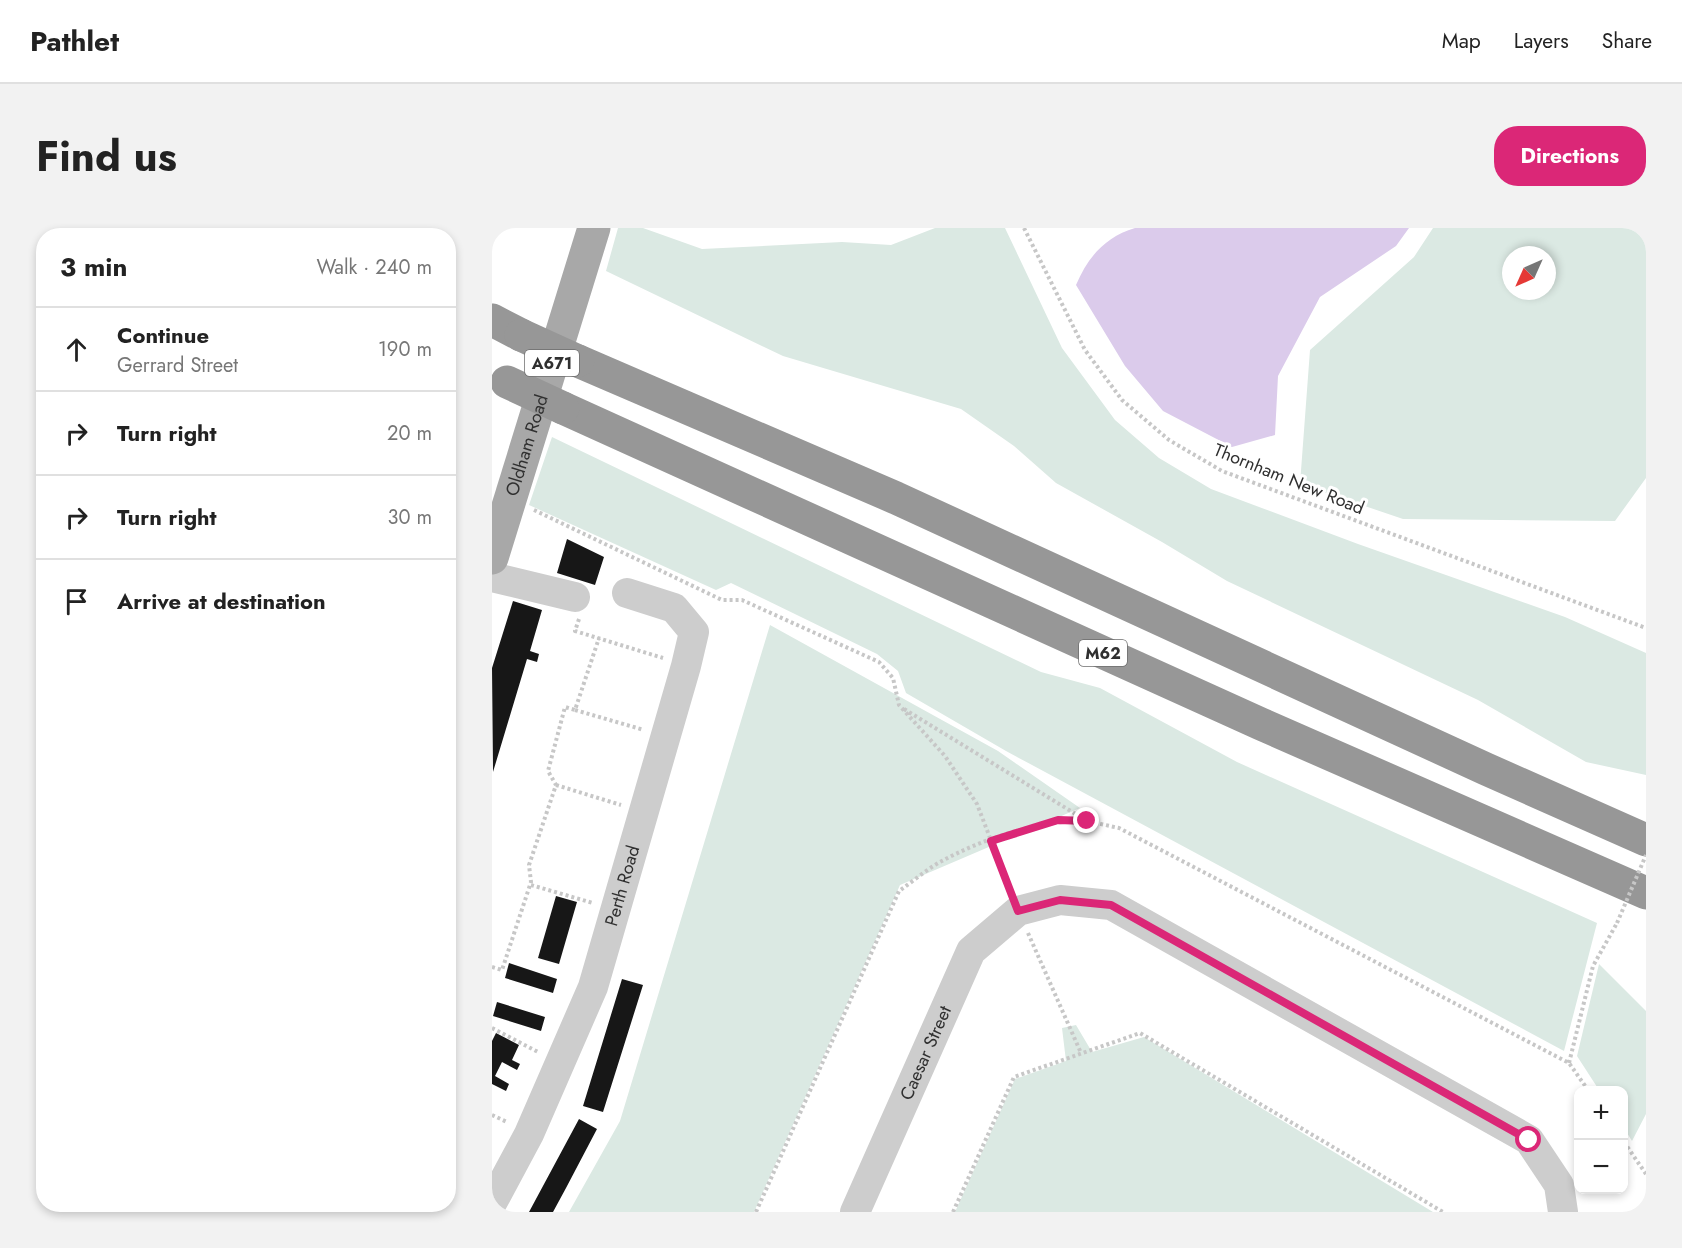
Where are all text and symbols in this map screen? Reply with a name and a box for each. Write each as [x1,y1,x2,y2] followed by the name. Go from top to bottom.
[30,21,119,62] text: Pathlet
[1442,26,1481,56] text: Map
[1514,26,1569,56] text: Layers
[1602,26,1652,56] text: Share
[36,126,177,187] text: Find us
[1494,126,1646,186] button: Directions
[1502,246,1556,300] north arrow
[60,248,127,286] text: 3 min
[317,253,432,282] text: Walk · 240 m
[117,319,209,351] text: Continue
[60,333,93,366] icon: ahead
[378,335,432,364] text: 190 m
[525,350,579,376] road number: A671
[117,351,238,380] text: Gerrard Street
[499,391,555,499] street label: Oldham Road
[60,417,93,450] icon: right
[117,417,217,449] text: Turn right
[387,419,432,448] text: 20 m
[1210,437,1368,521] street label: Thornham New Road
[60,501,93,534] icon: right
[117,501,217,533] text: Turn right
[387,503,432,532] text: 30 m
[60,585,93,618] icon: arrive
[117,585,326,617] text: Arrive at destination
[1079,640,1127,666] road number: M62
[1073,807,1099,833] route end
[598,842,646,929] street label: Perth Road
[893,1001,958,1104] street label: Caesar Street
[1574,1086,1628,1194] map controls
[1574,1086,1628,1140] button: +
[1515,1126,1541,1152] route start
[1574,1140,1628,1194] button: −

